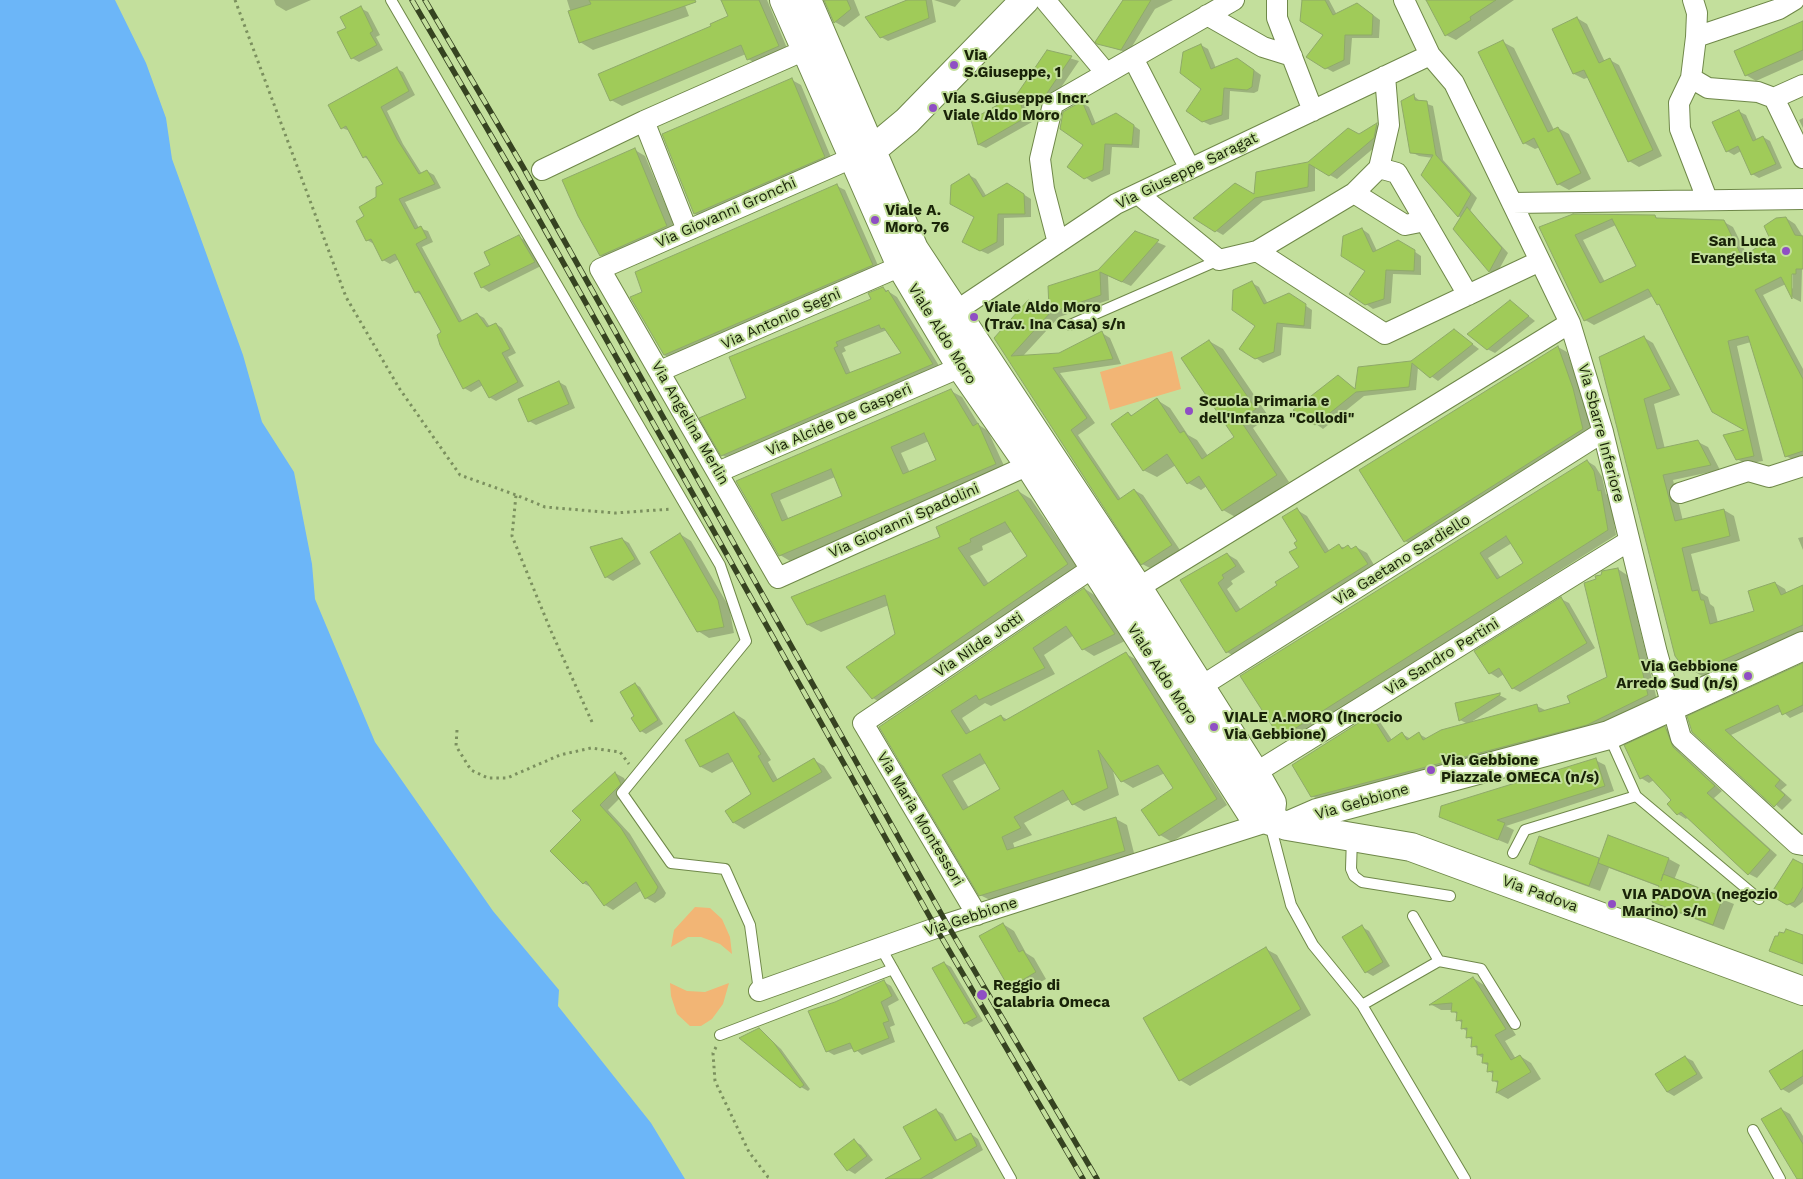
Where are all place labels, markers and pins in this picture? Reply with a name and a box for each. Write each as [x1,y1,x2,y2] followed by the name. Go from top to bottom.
[964,47,1061,82] place label: Via S.Giuseppe, 1
[948,59,960,71] marker: Via S.Giuseppe, 1
[943,90,1089,125] place label: Via S.Giuseppe Incr. Viale Aldo Moro
[927,102,939,114] marker: Via S.Giuseppe Incr. Viale Aldo Moro
[885,202,949,237] place label: Viale A. Moro, 76
[869,214,881,226] marker: Viale A. Moro, 76
[1691,233,1776,268] place label: San Luca Evangelista
[1780,245,1792,257] marker: San Luca Evangelista
[984,299,1126,334] place label: Viale Aldo Moro (Trav. Ina Casa) s/n
[968,311,980,323] marker: Viale Aldo Moro (Trav. Ina Casa) s/n
[1199,393,1354,428] place label: Scuola Primaria e dell'Infanza "Collodi"
[1183,405,1195,417] marker: Scuola Primaria e dell'Infanza "Collodi"
[1616,658,1738,693] place label: Via Gebbione Arredo Sud (n/s)
[1742,670,1754,682] marker: Via Gebbione Arredo Sud (n/s)
[1224,709,1403,744] place label: VIALE A.MORO (Incrocio Via Gebbione)
[1208,721,1220,733] marker: VIALE A.MORO (Incrocio Via Gebbione)
[1441,752,1600,787] place label: Via Gebbione Piazzale OMECA (n/s)
[1425,764,1437,776] marker: Via Gebbione Piazzale OMECA (n/s)
[1622,886,1778,921] place label: VIA PADOVA (negozio Marino) s/n
[1606,898,1618,910] marker: VIA PADOVA (negozio Marino) s/n
[993,977,1110,1012] place label: Reggio di Calabria Omeca
[975,988,989,1002] marker: Reggio di Calabria Omeca

